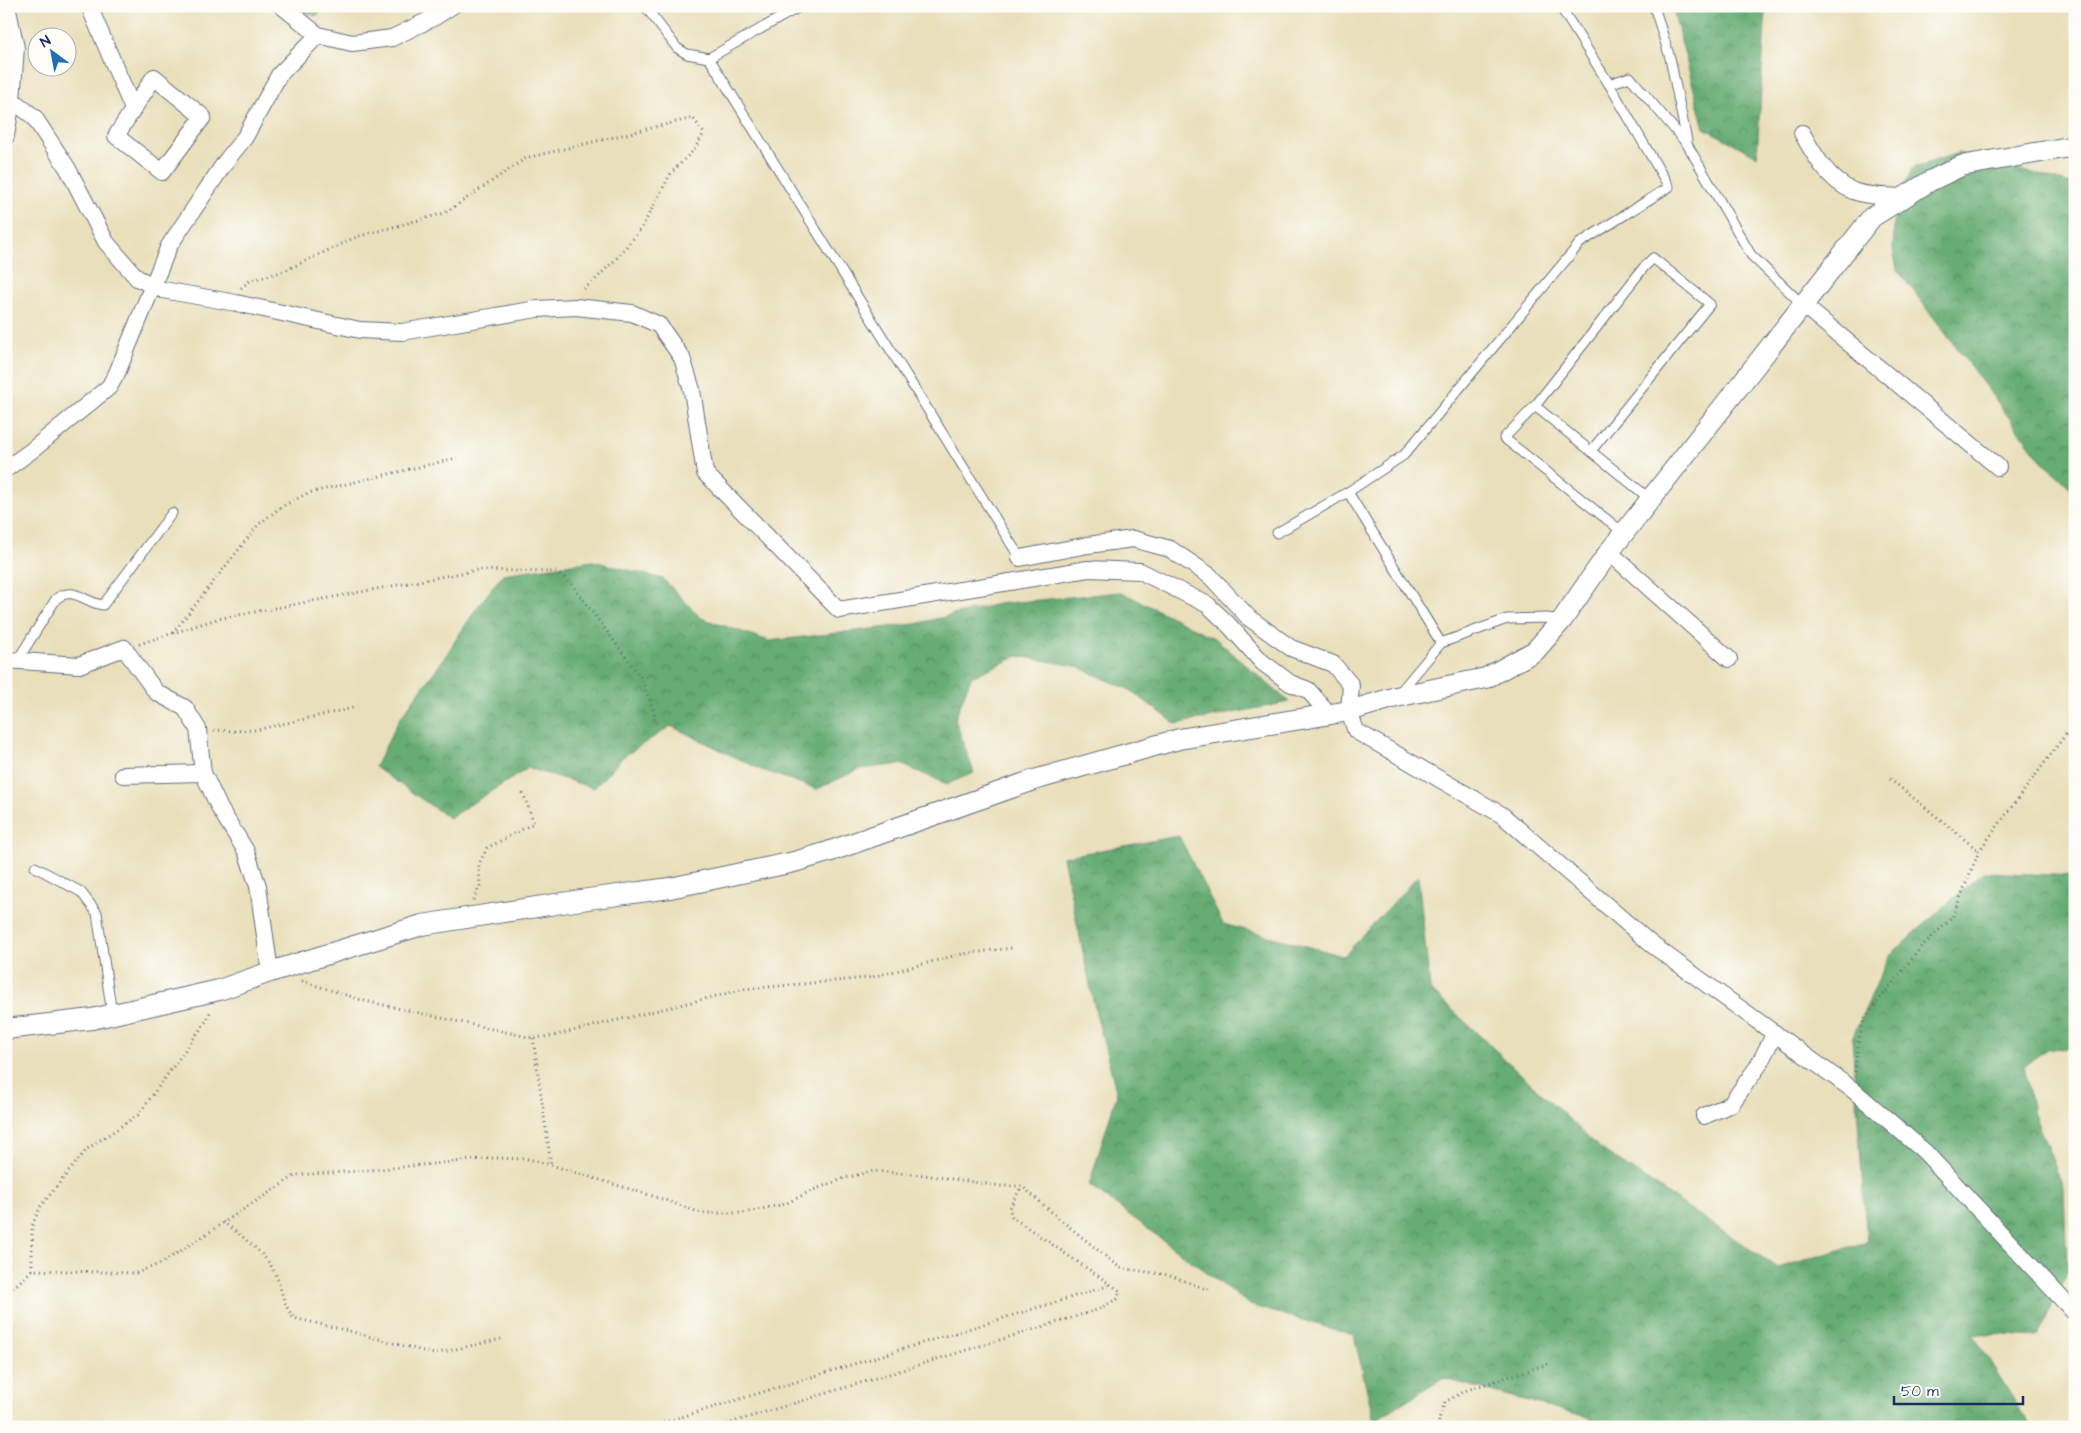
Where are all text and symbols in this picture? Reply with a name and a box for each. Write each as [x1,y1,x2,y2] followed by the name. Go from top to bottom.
[28,28,78,78] north arrow
[37,31,55,53] text: N
[1894,1373,2022,1405] scale bar
[1901,1381,1939,1402] text: 50 m

